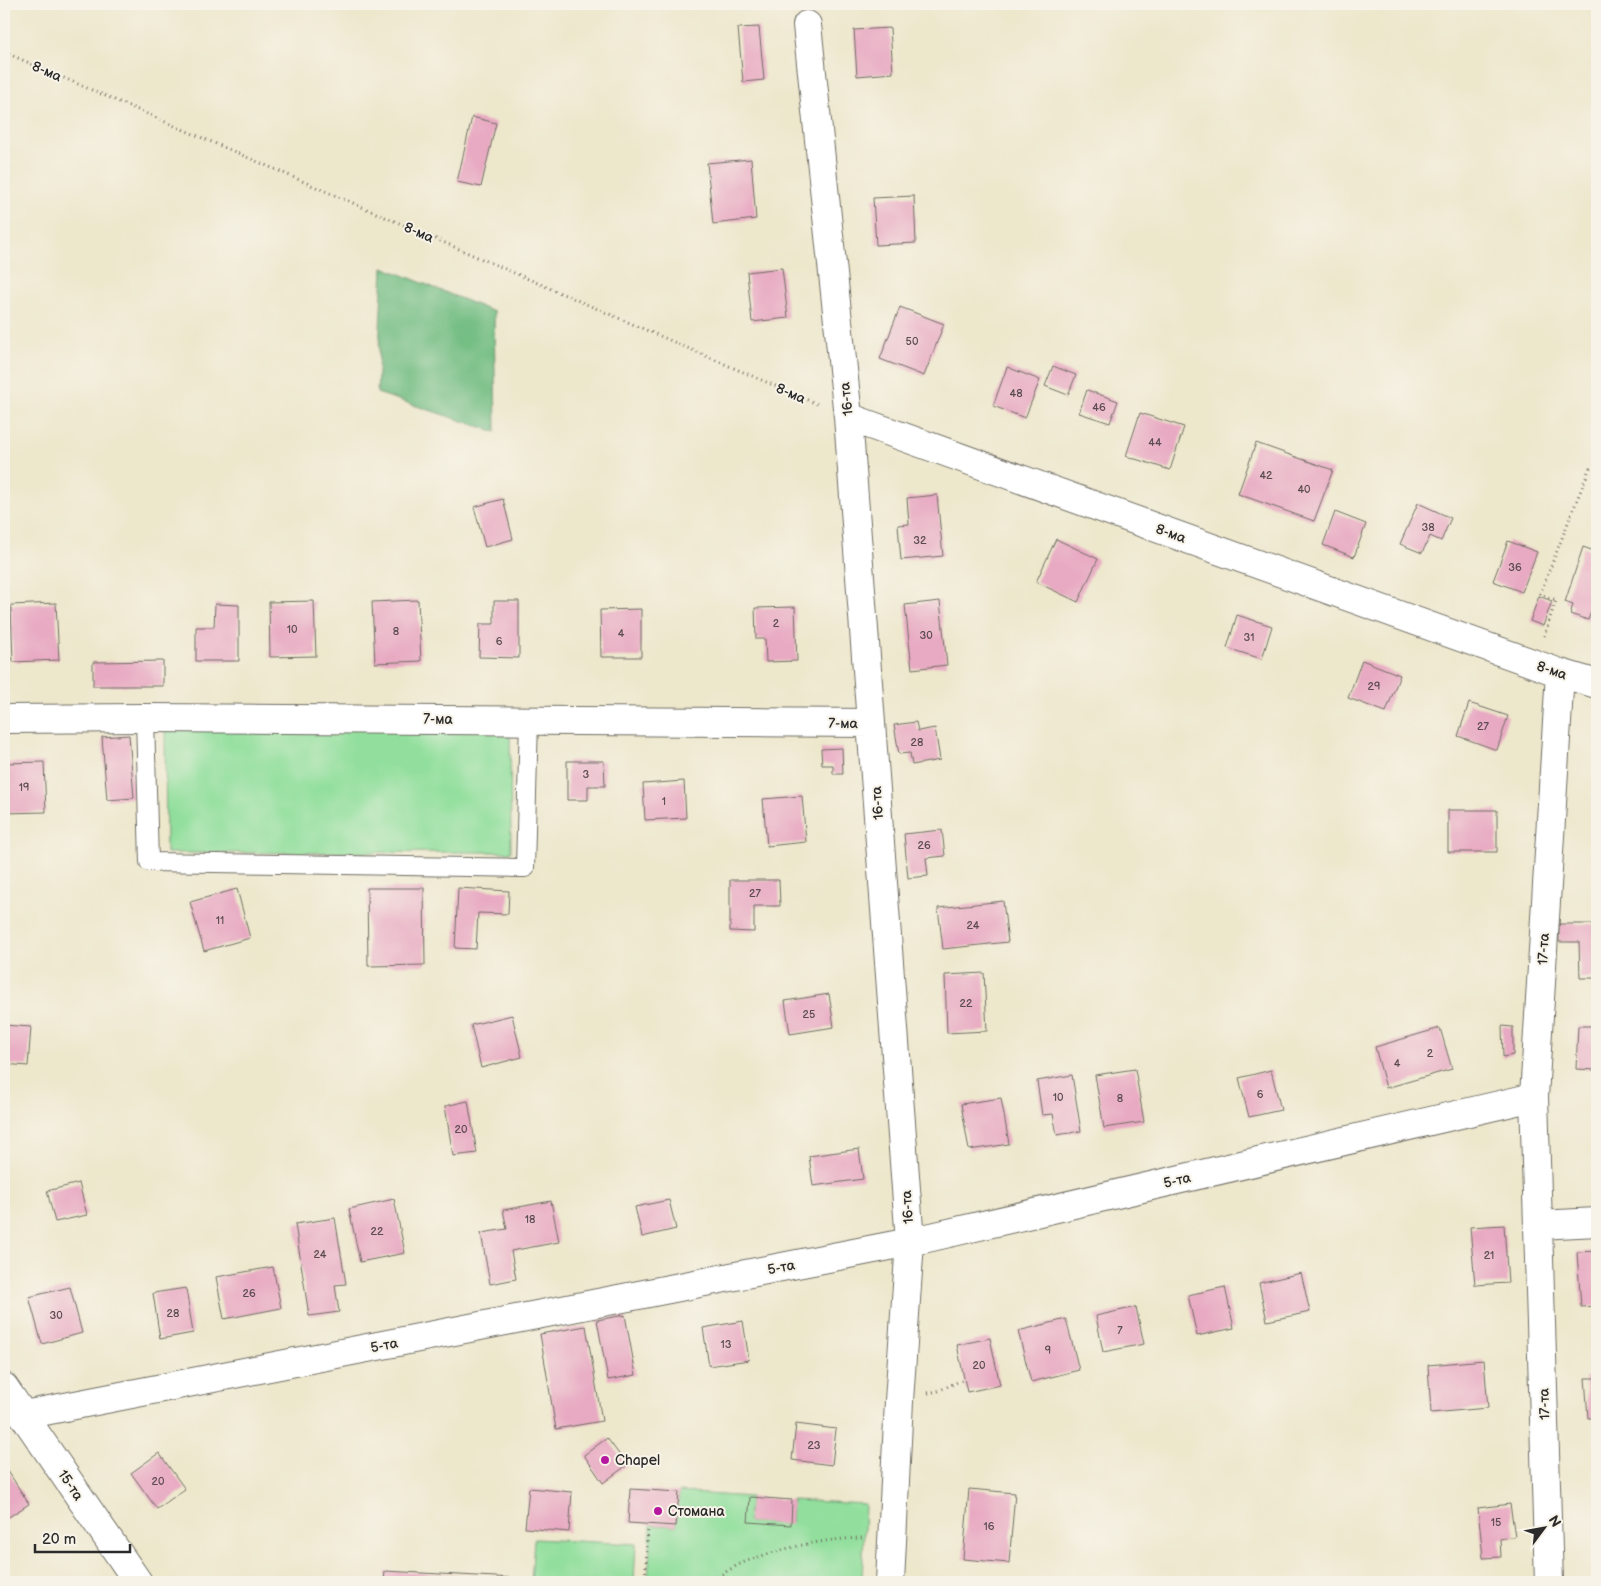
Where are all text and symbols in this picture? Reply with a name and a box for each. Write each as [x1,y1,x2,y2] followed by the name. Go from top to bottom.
[29,58,65,86] street label: 8-ма
[401,219,437,247] street label: 8-ма
[906,335,919,348] house number: 50
[773,380,809,408] street label: 8-ма
[836,381,857,417] street label: 16-та
[1009,387,1023,400] house number: 48
[1092,401,1106,414] house number: 46
[1148,436,1162,449] house number: 44
[1259,469,1273,482] house number: 42
[1297,483,1311,496] house number: 40
[1153,520,1189,547] street label: 8-ма
[1421,521,1435,534] house number: 38
[913,534,927,547] house number: 32
[1508,561,1522,574] house number: 36
[773,617,780,630] house number: 2
[287,623,298,636] house number: 10
[393,625,399,638] house number: 8
[618,627,625,640] house number: 4
[919,629,933,642] house number: 30
[1243,631,1255,644] house number: 31
[496,635,503,648] house number: 6
[1535,657,1570,684] street label: 8-ма
[1368,680,1380,693] house number: 29
[423,711,453,728] street label: 7-ма
[828,715,859,732] street label: 7-ма
[1477,720,1490,733] house number: 27
[911,736,923,749] house number: 28
[583,768,590,781] house number: 3
[19,781,29,794] house number: 19
[868,785,887,820] street label: 16-та
[662,795,666,808] house number: 1
[917,839,931,852] house number: 26
[749,887,762,900] house number: 27
[216,914,224,927] house number: 11
[966,919,980,932] house number: 24
[1534,932,1553,965] street label: 17-та
[960,997,973,1010] house number: 22
[803,1008,815,1021] house number: 25
[1427,1047,1434,1060] house number: 2
[1394,1057,1401,1070] house number: 4
[1257,1088,1264,1101] house number: 6
[1053,1091,1064,1104] house number: 10
[1117,1092,1123,1105] house number: 8
[455,1123,468,1136] house number: 20
[1162,1169,1193,1192] street label: 5-та
[898,1189,917,1224] street label: 16-та
[525,1213,535,1226] house number: 18
[371,1225,384,1238] house number: 22
[313,1248,327,1261] house number: 24
[1484,1249,1494,1262] house number: 21
[766,1256,797,1278] street label: 5-та
[242,1287,256,1300] house number: 26
[167,1307,179,1320] house number: 28
[49,1309,63,1322] house number: 30
[1117,1324,1123,1337] house number: 7
[369,1334,400,1356] street label: 5-та
[720,1338,732,1351] house number: 13
[1045,1344,1051,1357] house number: 9
[973,1359,986,1372] house number: 20
[1535,1387,1554,1420] street label: 17-та
[807,1439,821,1452] house number: 23
[615,1452,660,1469] place label: Chapel
[599,1454,611,1466] marker: Chapel
[54,1467,87,1504] street label: 15-та
[152,1475,165,1488] house number: 20
[668,1503,725,1520] place label: Стомана
[1518,1504,1568,1554] north arrow
[652,1505,664,1517] marker: Стомана
[1545,1512,1565,1530] text: N
[1491,1516,1501,1529] house number: 15
[984,1520,995,1533] house number: 16
[35,1521,130,1553] scale bar
[42,1530,76,1549] text: 20 m

